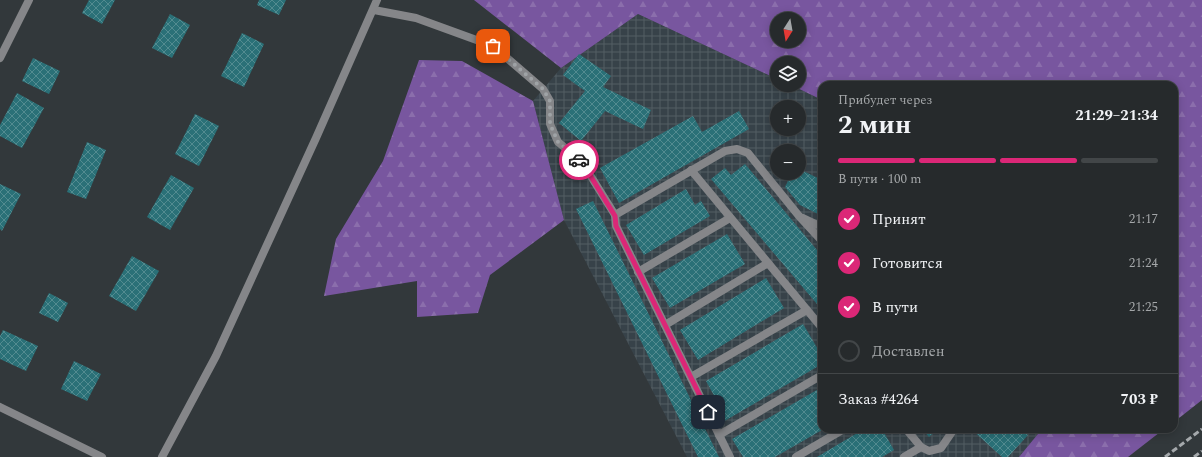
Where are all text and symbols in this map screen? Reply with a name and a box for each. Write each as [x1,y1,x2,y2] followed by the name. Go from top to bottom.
[770,12,806,48] north arrow
[770,12,806,180] map controls
[476,29,510,63] pin
[482,35,504,57] icon: bag
[770,56,806,92] button: layers
[838,90,932,110] text: Прибудет через
[770,100,806,136] button: +
[1075,104,1158,127] text: 21:29–21:34
[838,105,911,145] text: 2 мин
[559,140,599,180] courier
[770,144,806,180] button: −
[568,149,590,171] icon: car
[838,169,922,189] text: В пути · 100 m
[838,208,860,230] icon: check
[872,208,926,231] text: Принят
[1129,209,1158,229] text: 21:17
[838,252,860,274] icon: check
[872,252,943,275] text: Готовится
[1129,253,1158,273] text: 21:24
[838,296,860,318] icon: check
[872,296,918,319] text: В пути
[1129,297,1158,317] text: 21:25
[872,340,945,363] text: Доставлен
[838,388,918,411] text: Заказ #4264
[1121,388,1158,411] text: 703 ₽
[691,395,725,429] pin
[697,401,719,423] icon: home

